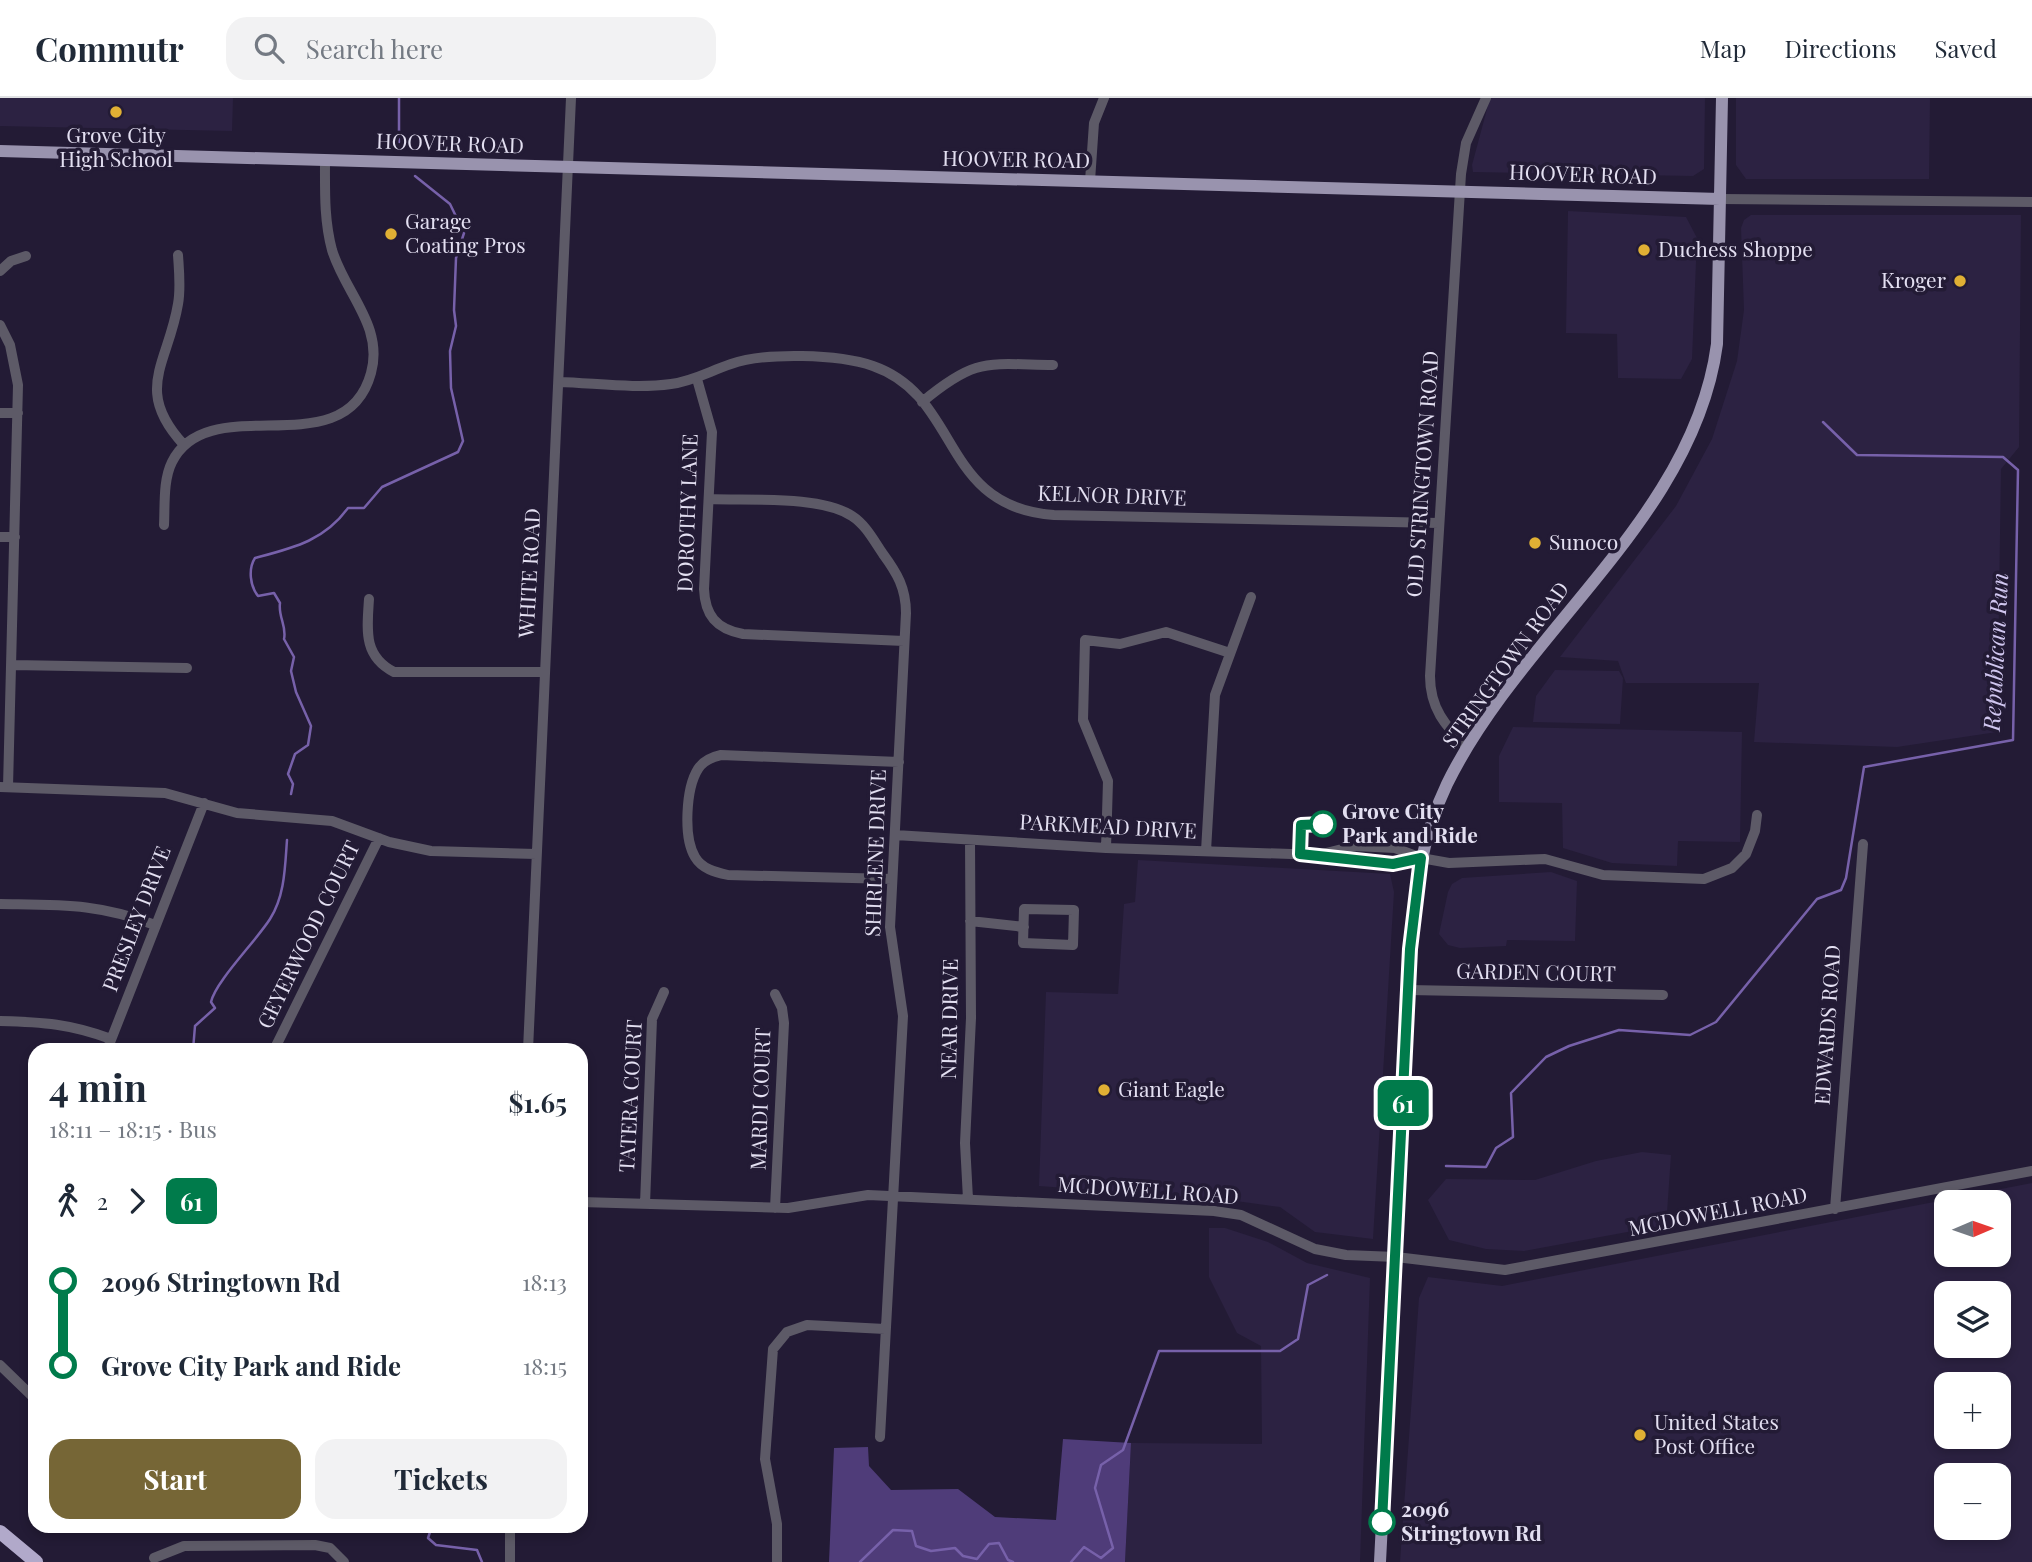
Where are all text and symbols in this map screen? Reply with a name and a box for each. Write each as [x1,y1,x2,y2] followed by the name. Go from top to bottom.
[226,17,716,80] search box
[35,26,184,70] text: Commutr
[250,29,288,67] icon: search
[306,31,443,66] text: Search here
[1700,32,1746,64] text: Map
[1784,32,1897,64] text: Directions
[1935,32,1997,64] text: Saved
[108,104,124,120] marker: Grove City High School
[59,120,173,172] place label: Grove City High School
[376,125,525,159] street label: HOOVER ROAD
[942,143,1090,173] street label: HOOVER ROAD
[1509,156,1658,190] street label: HOOVER ROAD
[405,206,526,258] place label: Garage Coating Pros
[383,226,399,242] marker: Garage Coating Pros
[1658,234,1813,262] place label: Duchess Shoppe
[1636,242,1652,258] marker: Duchess Shoppe
[1881,265,1947,293] place label: Kroger
[1952,273,1968,289] marker: Kroger
[1398,350,1444,598] street label: OLD STRINGTOWN ROAD
[669,433,703,593] street label: DOROTHY LANE
[1037,477,1187,511] street label: KELNOR DRIVE
[511,507,545,639] street label: WHITE ROAD
[1549,527,1618,555] place label: Sunoco
[1527,535,1543,551] marker: Sunoco
[1975,572,2014,733] water label: Republican Run
[1435,575,1574,752] street label: STRINGTOWN ROAD
[857,769,891,937] street label: SHIRLENE DRIVE
[1342,796,1478,848] place label: Grove City Park and Ride
[1019,806,1198,844] street label: PARKMEAD DRIVE
[1310,811,1336,837] marker: Grove City Park and Ride
[249,835,365,1033] street label: GEYERWOOD COURT
[94,841,176,995] street label: PRESLEY DRIVE
[1806,944,1846,1106] street label: EDWARDS ROAD
[1456,956,1616,986] street label: GARDEN COURT
[933,958,963,1080] street label: NEAR DRIVE
[611,1019,647,1173] street label: TATERA COURT
[743,1027,775,1171] street label: MARDI COURT
[49,1061,147,1112] text: 4 min
[1118,1074,1225,1102] place label: Giant Eagle
[1372,1080,1434,1126] line badge: 61
[1096,1082,1112,1098] marker: Giant Eagle
[509,1085,567,1120] text: $1.65
[1392,1087,1414,1119] text: 61
[49,1113,217,1144] text: 18:11 – 18:15 · Bus
[1057,1169,1240,1209] street label: MCDOWELL ROAD
[1626,1179,1809,1241] street label: MCDOWELL ROAD
[49,1182,87,1220] icon: walk
[118,1182,156,1220] icon: forward
[97,1185,108,1216] text: 2
[180,1185,203,1217] text: 61
[1934,1190,2011,1267] north arrow
[1934,1190,2011,1540] map controls
[101,1264,341,1299] text: 2096 Stringtown Rd
[522,1266,567,1297] text: 18:13
[1934,1281,2011,1358] button: layers
[101,1348,401,1383] text: Grove City Park and Ride
[523,1350,567,1381] text: 18:15
[1934,1372,2011,1449] button: +
[1654,1407,1779,1459] place label: United States Post Office
[1632,1427,1648,1443] marker: United States Post Office
[49,1439,301,1519] button: Start
[315,1439,567,1519] button: Tickets
[1934,1463,2011,1540] button: −
[1401,1494,1542,1546] place label: 2096 Stringtown Rd
[1369,1509,1395,1535] marker: 2096 Stringtown Rd

